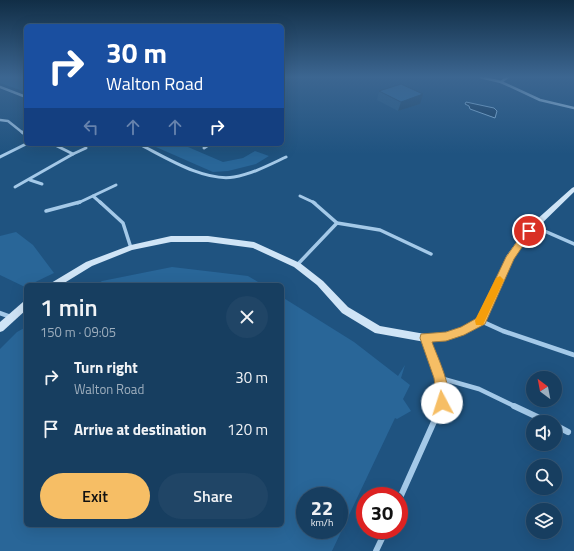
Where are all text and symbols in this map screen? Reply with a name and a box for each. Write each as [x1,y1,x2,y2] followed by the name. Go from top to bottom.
[106,31,167,74] text: 30 m
[40,40,92,92] icon: right
[106,70,203,97] text: Walton Road
[80,116,102,138] icon: left
[122,116,144,138] icon: ahead
[164,116,186,138] icon: ahead
[206,116,228,138] icon: right
[512,214,546,248] pin
[518,220,540,242] icon: arrive
[40,289,98,325] text: 1 min
[226,296,268,338] button: close
[40,322,116,342] text: 150 m · 09:05
[74,356,138,379] text: Turn right
[40,366,62,388] icon: right
[235,366,268,389] text: 30 m
[526,371,562,407] north arrow
[526,371,562,539] map controls
[74,379,144,399] text: Walton Road
[421,382,463,424] position arrow
[526,415,562,451] button: sound
[40,418,62,440] icon: arrive
[74,418,207,441] text: Arrive at destination
[227,418,268,441] text: 120 m
[526,459,562,495] button: search
[40,473,150,519] button: Exit
[158,473,268,519] button: Share
[356,487,408,539] speed limit sign: 30
[311,492,333,523] text: 22
[526,503,562,539] button: layers
[311,515,333,530] text: km/h

